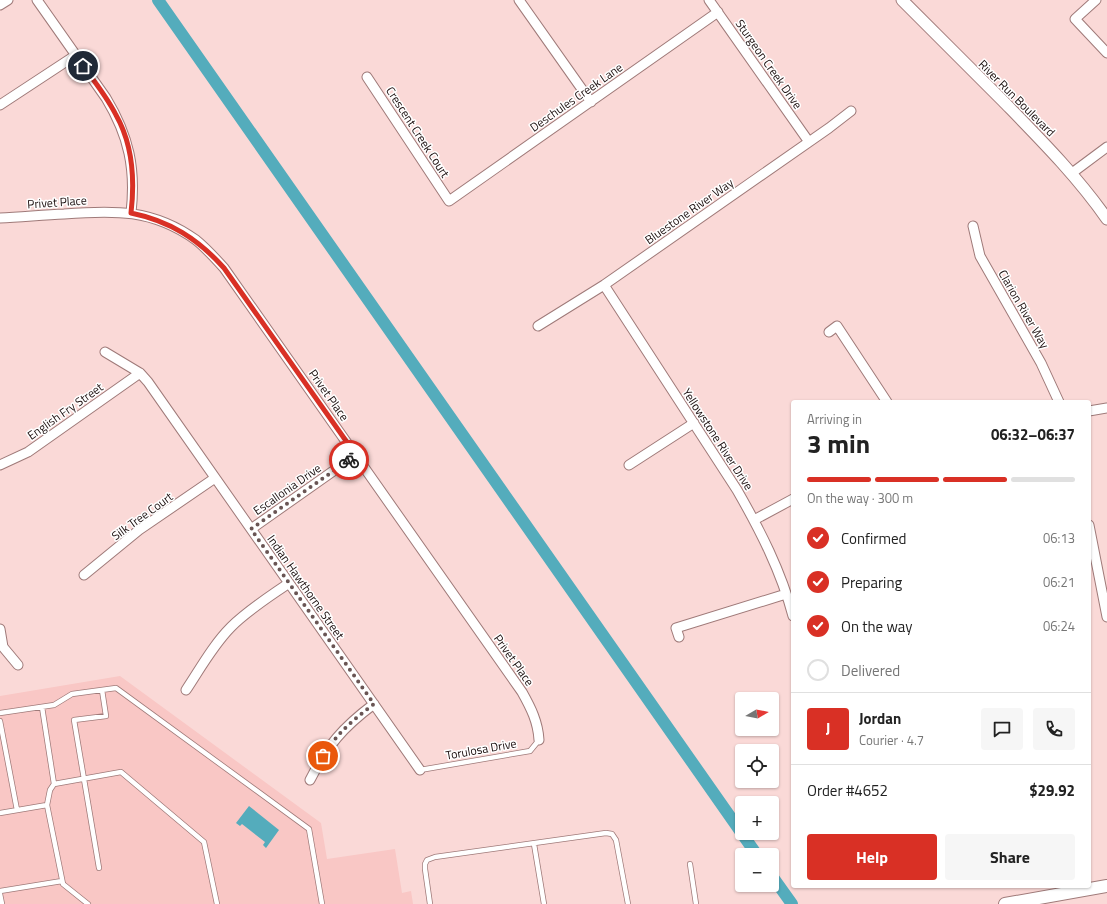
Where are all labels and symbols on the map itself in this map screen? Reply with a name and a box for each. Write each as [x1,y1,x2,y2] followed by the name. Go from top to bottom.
[731,15,807,113] street label: Sturgeon Creek Drive
[66,49,100,83] pin
[974,55,1060,141] street label: River Run Boulevard
[526,58,626,136] street label: Deschules Creek Lane
[381,83,455,182] street label: Crescent Creek Court
[641,173,737,249] street label: Bluestone River Way
[27,190,87,214] street label: Privet Place
[994,266,1054,352] street label: Clarion River Way
[304,365,354,425] street label: Privet Place
[23,377,108,444] street label: English Fry Street
[678,384,758,494] street label: Yellowstone River Drive
[329,440,369,480] courier
[249,458,325,520] street label: Escallonia Drive
[107,487,177,545] street label: Silk Tree Court
[263,531,350,644] street label: Indian Hawthorne Street
[489,630,539,690] street label: Privet Place
[735,692,779,736] north arrow
[444,733,518,765] street label: Torulosa Drive
[306,739,340,773] pin

